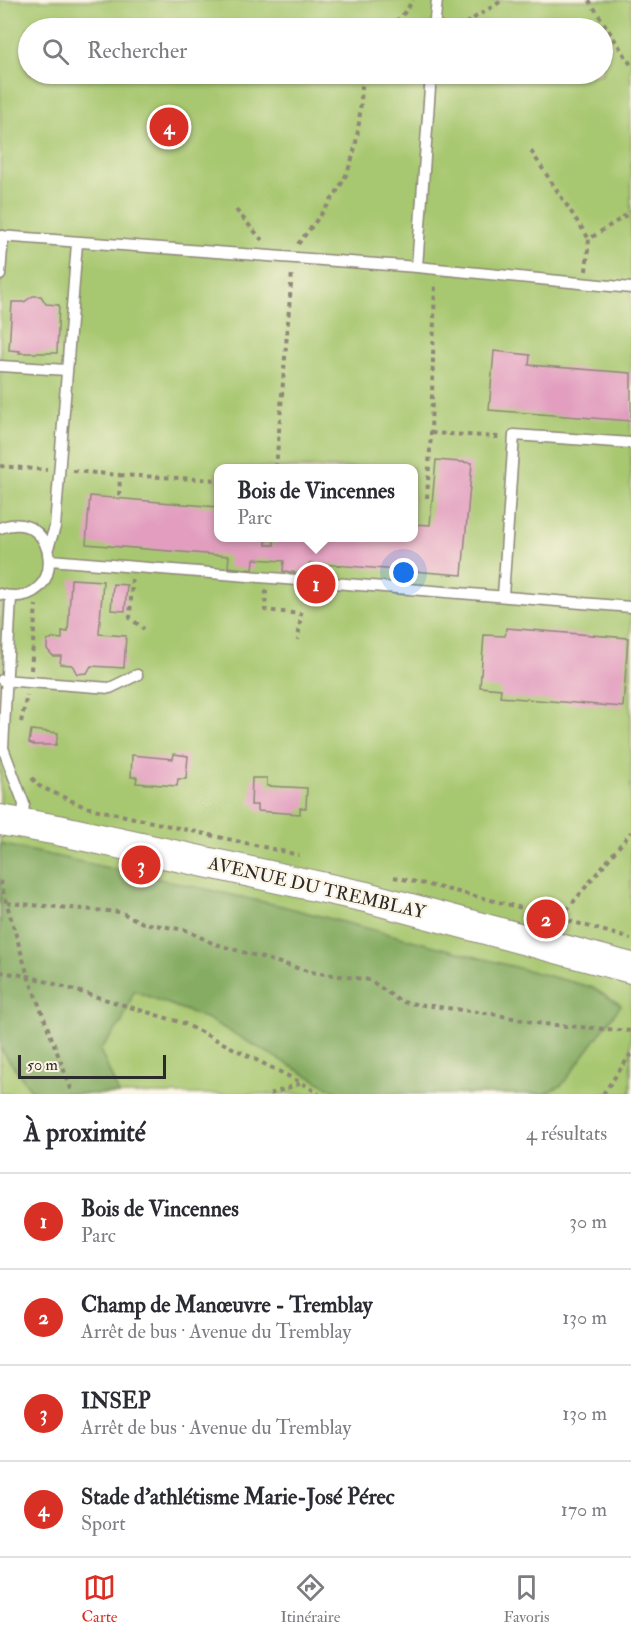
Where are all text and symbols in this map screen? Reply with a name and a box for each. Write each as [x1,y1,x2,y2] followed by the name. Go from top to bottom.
[18,18,613,84] search box
[39,35,72,68] icon: search
[87,37,187,65] text: Rechercher
[150,104,188,150] pin: 4
[214,464,418,542] popup
[237,477,395,505] text: Bois de Vincennes
[237,505,272,530] text: Parc
[389,558,418,587] your location
[296,562,336,606] pin: 1
[122,842,160,888] pin: 3
[205,852,429,924] street label: AVENUE DU TREMBLAY
[526,896,566,942] pin: 2
[18,1052,166,1080] scale bar
[27,1055,58,1075] text: 50 m
[24,1117,146,1149] text: À proximité
[526,1121,607,1146] text: 4 résultats
[81,1195,239,1223] text: Bois de Vincennes
[40,1209,47,1234] text: 1
[569,1209,607,1234] text: 30 m
[81,1223,116,1248] text: Parc
[81,1291,372,1319] text: Champ de Manœuvre - Tremblay
[38,1305,49,1330] text: 2
[562,1305,607,1330] text: 130 m
[81,1319,351,1344] text: Arrêt de bus · Avenue du Tremblay
[81,1387,151,1415] text: INSEP
[40,1401,47,1426] text: 3
[562,1401,607,1426] text: 130 m
[81,1415,351,1440] text: Arrêt de bus · Avenue du Tremblay
[81,1483,395,1511] text: Stade d'athlétisme Marie-José Pérec
[38,1497,49,1522] text: 4
[561,1497,607,1522] text: 170 m
[81,1511,126,1536] text: Sport
[81,1571,118,1627] tab: Carte
[280,1571,340,1627] tab: Itinéraire
[503,1571,550,1627] tab: Favoris

